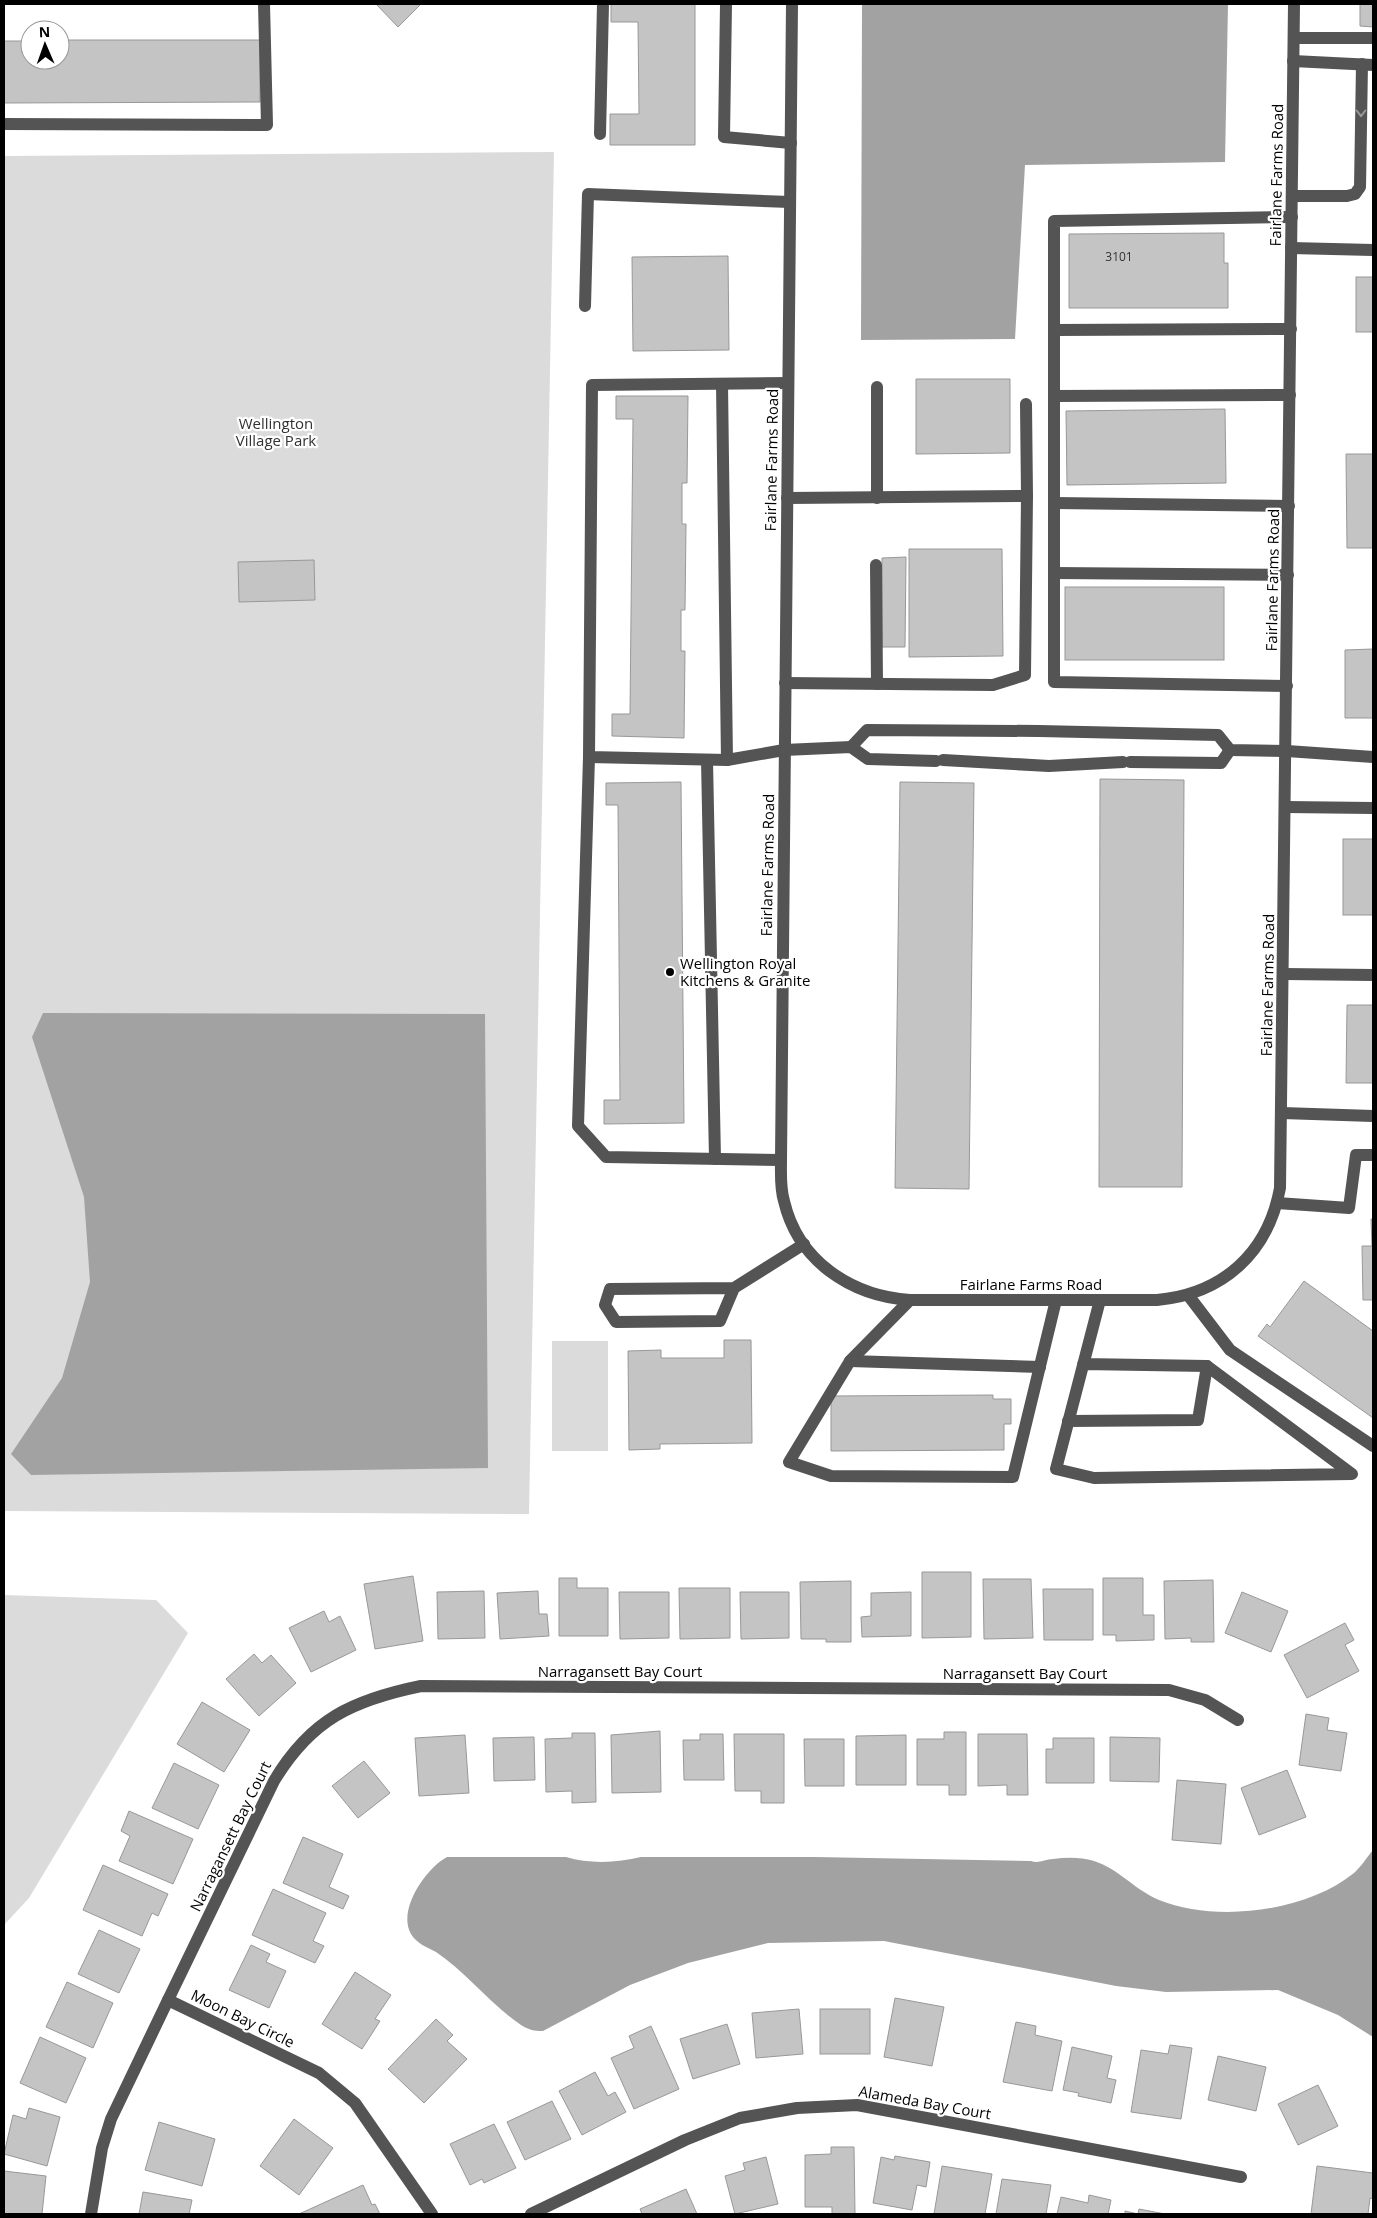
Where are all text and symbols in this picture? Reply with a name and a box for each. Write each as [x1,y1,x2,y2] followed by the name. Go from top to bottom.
[20,20,70,70] north arrow
[39,22,51,41] text: N
[1265,104,1287,246] street label: Fairlane Farms Road
[1356,110,1366,117] one-way arrow
[1105,248,1133,265] house number: 3101
[760,389,782,531] street label: Fairlane Farms Road
[236,413,316,450] park label: Wellington Village Park
[1261,509,1283,651] street label: Fairlane Farms Road
[756,794,778,936] street label: Fairlane Farms Road
[1256,914,1278,1056] street label: Fairlane Farms Road
[680,953,810,990] place label: Wellington Royal Kitchens & Granite
[664,966,676,978] marker: Wellington Royal Kitchens & Granite
[960,1274,1102,1294] street label: Fairlane Farms Road
[538,1661,702,1681] street label: Narragansett Bay Court
[943,1663,1107,1683] street label: Narragansett Bay Court
[185,1758,275,1914] street label: Narragansett Bay Court
[188,1984,298,2052] street label: Moon Bay Circle
[857,2081,993,2123] street label: Alameda Bay Court

